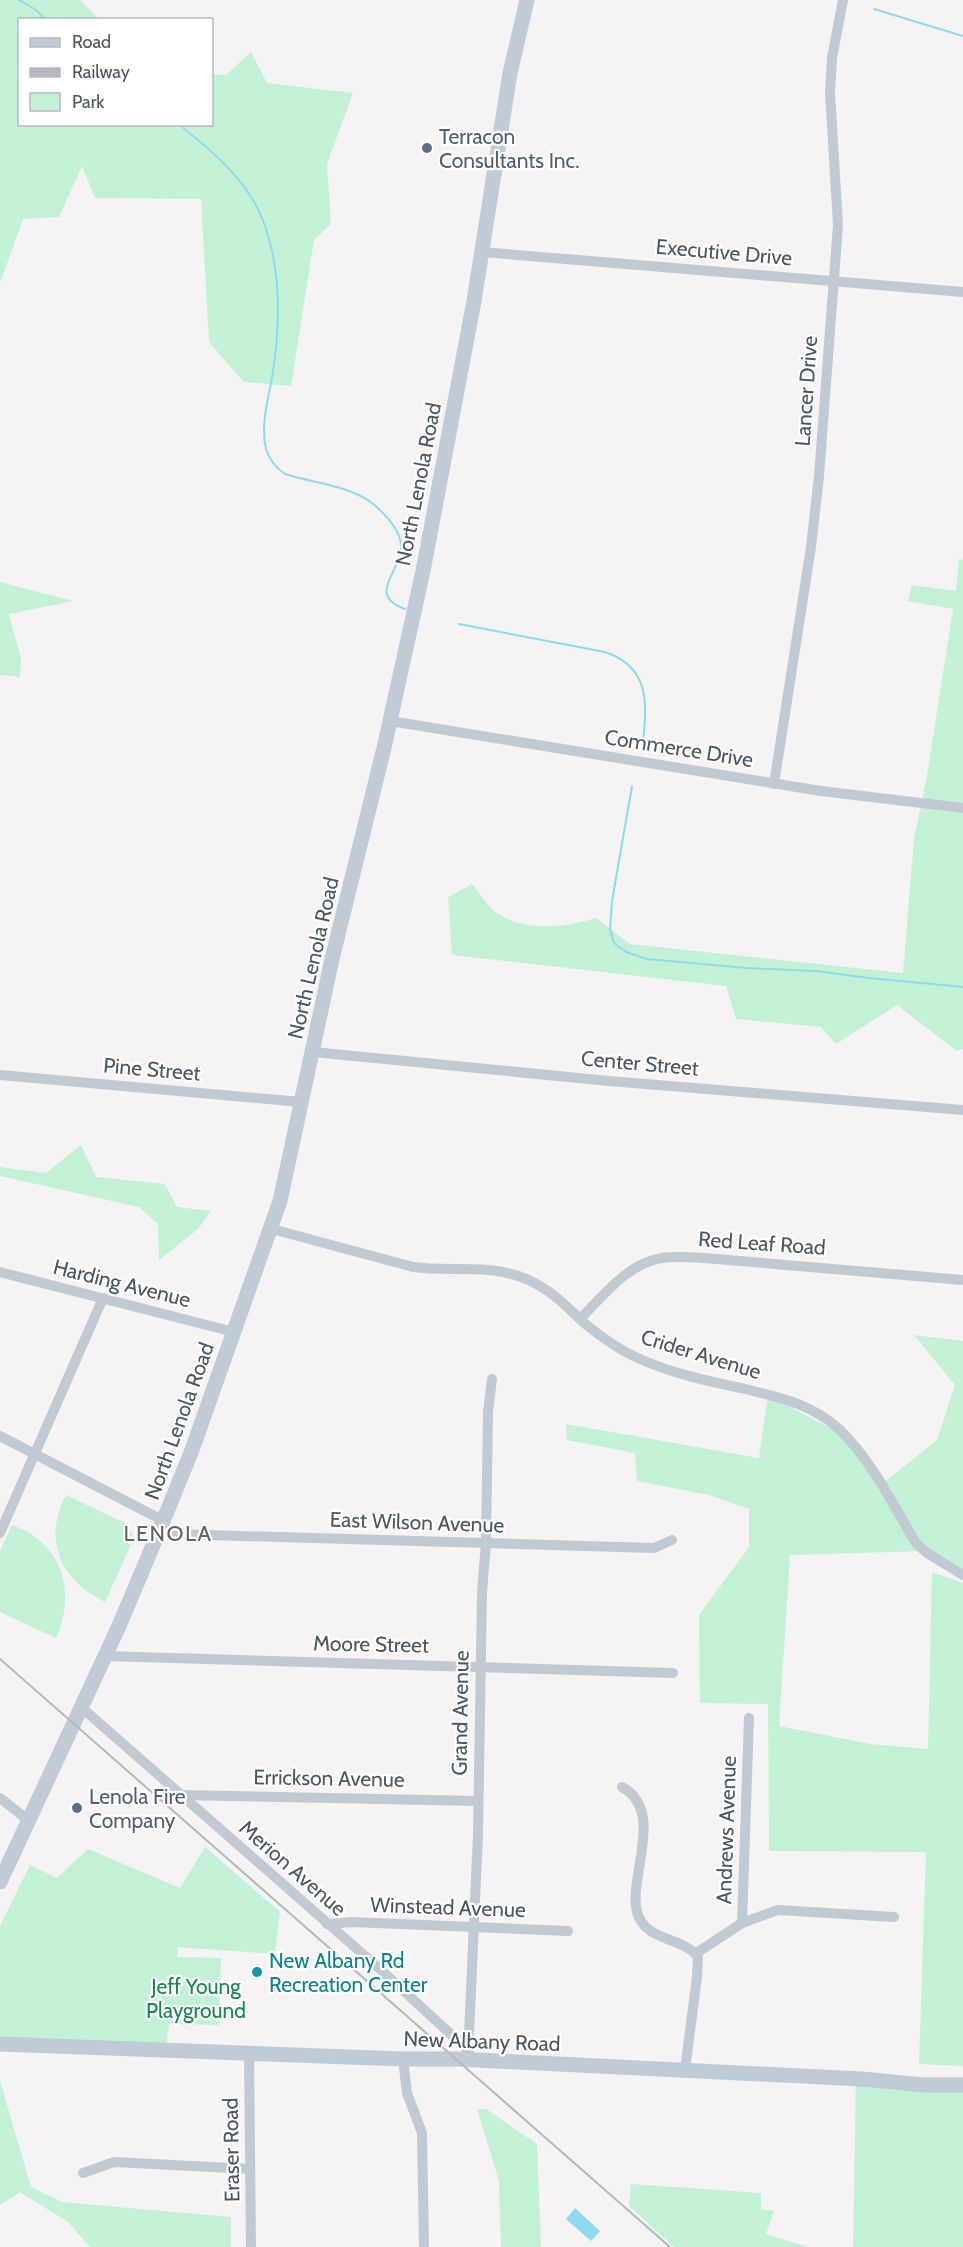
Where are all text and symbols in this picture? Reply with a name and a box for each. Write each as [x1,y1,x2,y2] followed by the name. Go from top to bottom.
[18,18,213,126] legend
[72,31,111,53] text: Road
[72,61,130,83] text: Railway
[72,91,105,113] text: Park
[439,124,580,173] place label: Terracon Consultants Inc.
[420,141,434,155] marker: Terracon Consultants Inc.
[655,234,793,270] street label: Executive Drive
[790,335,822,447] street label: Lancer Drive
[390,400,446,568] street label: North Lenola Road
[603,724,755,772] street label: Commerce Drive
[282,875,344,1041] street label: North Lenola Road
[580,1045,700,1081] street label: Center Street
[102,1052,202,1086] street label: Pine Street
[697,1226,827,1260] street label: Red Leaf Road
[51,1254,194,1312] street label: Harding Avenue
[638,1324,764,1384] street label: Crider Avenue
[139,1339,219,1503] street label: North Lenola Road
[329,1506,505,1538] street label: East Wilson Avenue
[123,1520,213,1547] district label: LENOLA
[313,1630,429,1658] street label: Moore Street
[446,1650,474,1776] street label: Grand Avenue
[711,1755,741,1905] street label: Andrews Avenue
[253,1764,405,1792] street label: Errickson Avenue
[89,1784,186,1833] place label: Lenola Fire Company
[70,1801,84,1815] marker: Lenola Fire Company
[235,1815,352,1921] street label: Merion Avenue
[370,1892,526,1922] street label: Winstead Avenue
[269,1948,428,1997] place label: New Albany Rd Recreation Center
[250,1965,264,1979] marker: New Albany Rd Recreation Center
[146,1974,246,2023] park label: Jeff Young Playground
[403,2026,561,2056] street label: New Albany Road
[218,2098,244,2202] street label: Eraser Road

